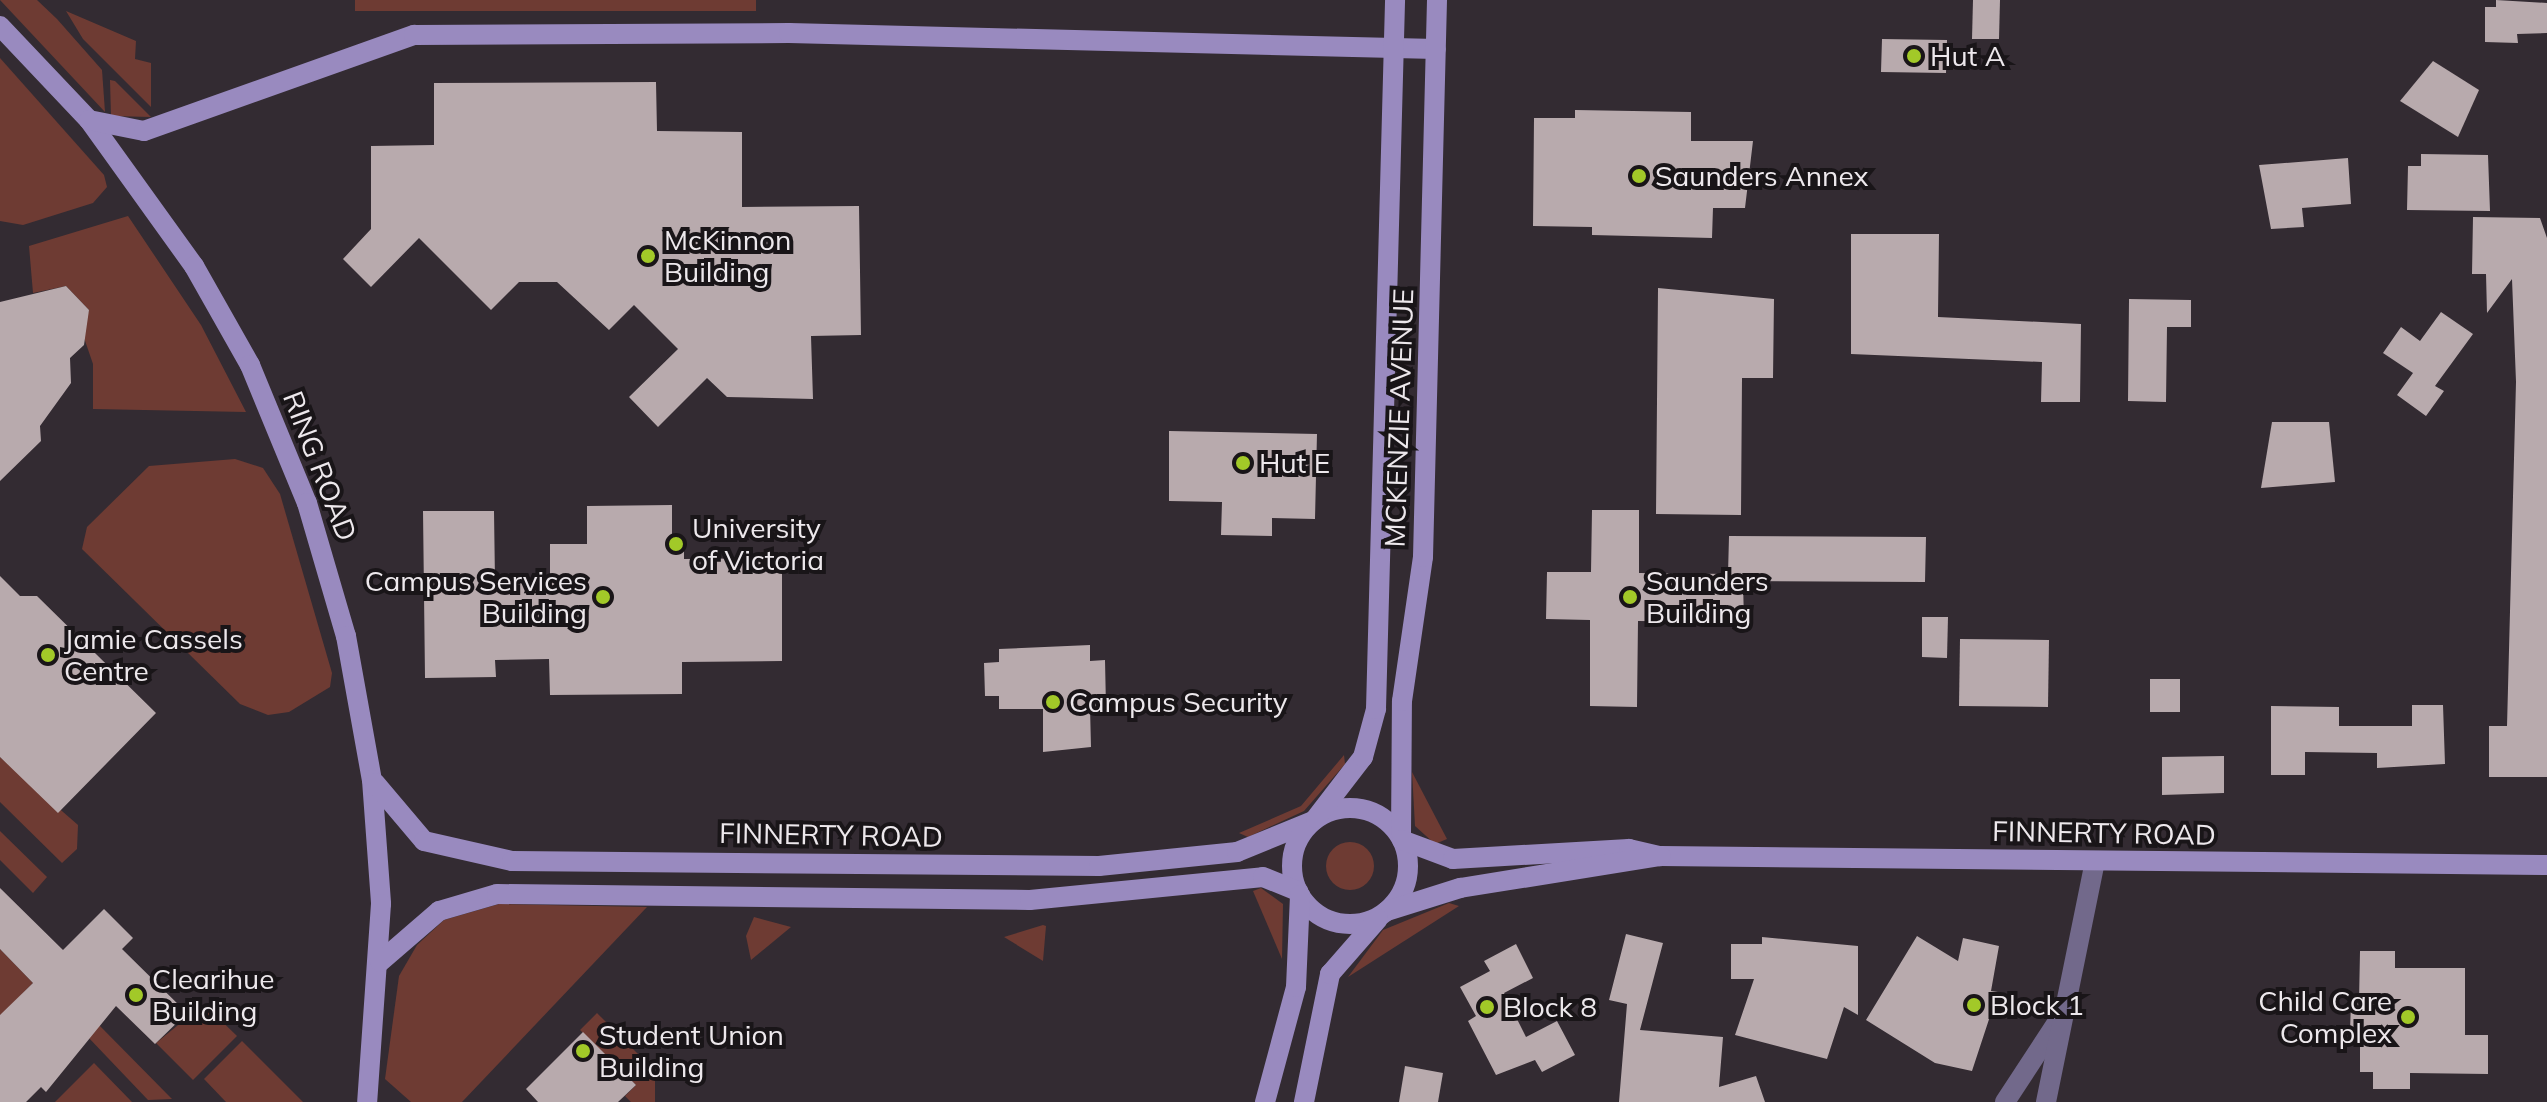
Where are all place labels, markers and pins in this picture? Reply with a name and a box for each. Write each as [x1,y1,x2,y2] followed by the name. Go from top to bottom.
[1930,39,2005,73] place label: Hut A
[1905,47,1923,65] marker: Hut A
[1655,159,1869,193] place label: Saunders Annex
[1630,167,1648,185] marker: Saunders Annex
[664,223,792,289] place label: McKinnon Building
[639,247,657,265] marker: McKinnon Building
[1259,446,1330,480] place label: Hut E
[1234,454,1252,472] marker: Hut E
[692,511,824,577] place label: University of Victoria
[667,535,685,553] marker: University of Victoria
[365,564,587,630] place label: Campus Services Building
[1646,564,1769,630] place label: Saunders Building
[594,588,612,606] marker: Campus Services Building
[1621,588,1639,606] marker: Saunders Building
[64,622,243,688] place label: Jamie Cassels Centre
[39,646,57,664] marker: Jamie Cassels Centre
[1069,685,1288,719] place label: Campus Security
[1044,693,1062,711] marker: Campus Security
[152,962,274,1028] place label: Clearihue Building
[2258,984,2392,1050] place label: Child Care Complex
[127,986,145,1004] marker: Clearihue Building
[1990,988,2084,1022] place label: Block 1
[1503,990,1597,1024] place label: Block 8
[1965,996,1983,1014] marker: Block 1
[1478,998,1496,1016] marker: Block 8
[2399,1008,2417,1026] marker: Child Care Complex
[599,1018,784,1084] place label: Student Union Building
[574,1042,592,1060] marker: Student Union Building

